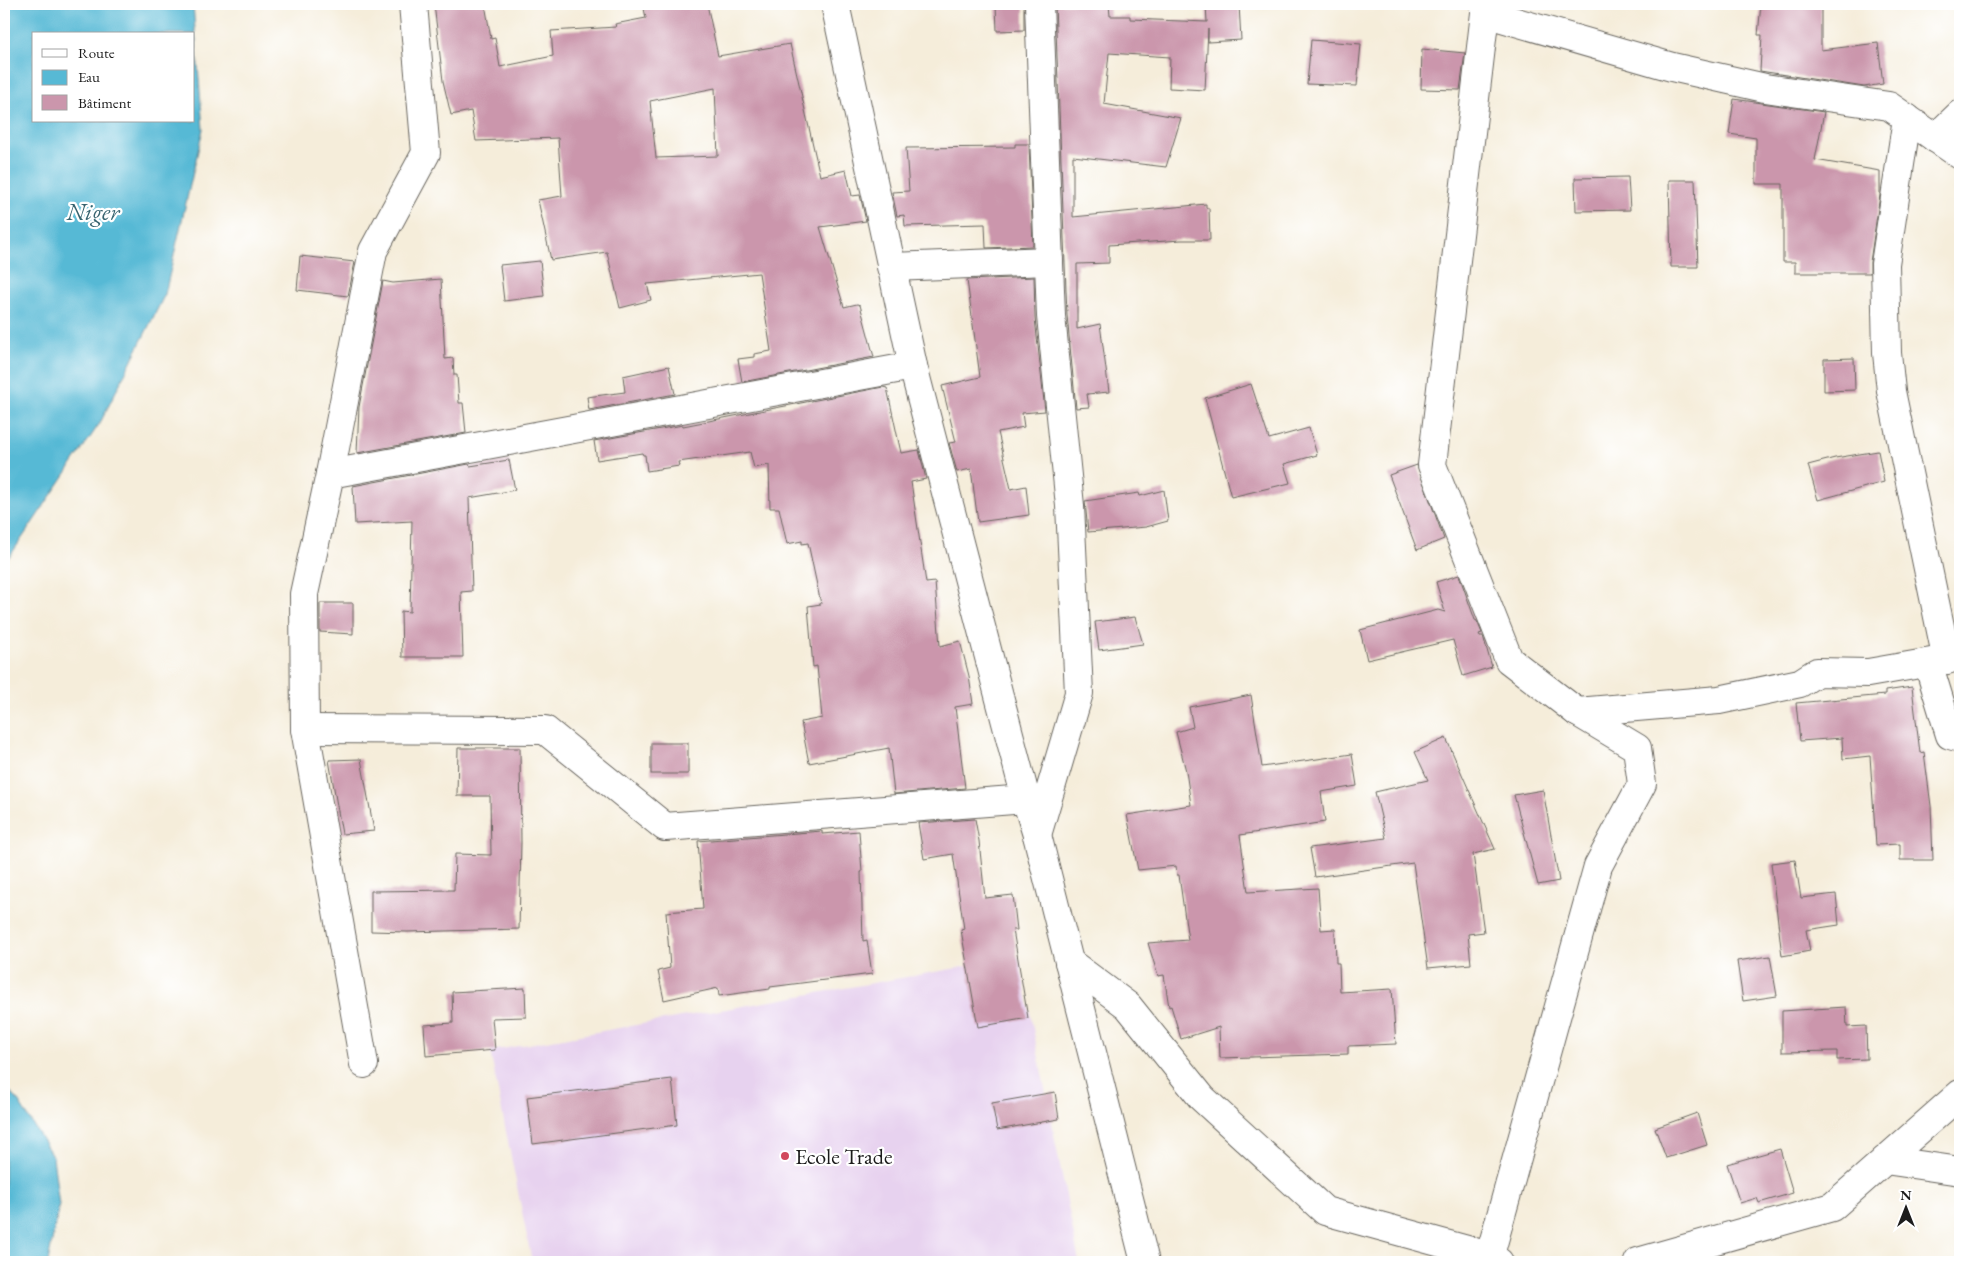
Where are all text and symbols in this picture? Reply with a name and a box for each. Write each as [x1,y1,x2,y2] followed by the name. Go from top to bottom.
[32,32,195,122] legend
[78,43,115,62] text: Route
[78,67,100,86] text: Eau
[78,93,132,112] text: Bâtiment
[66,196,121,227] water label: Niger
[795,1142,893,1171] place label: Ecole Trade
[779,1150,791,1162] marker: Ecole Trade
[1882,1184,1932,1234] north arrow
[1900,1186,1912,1204] text: N

